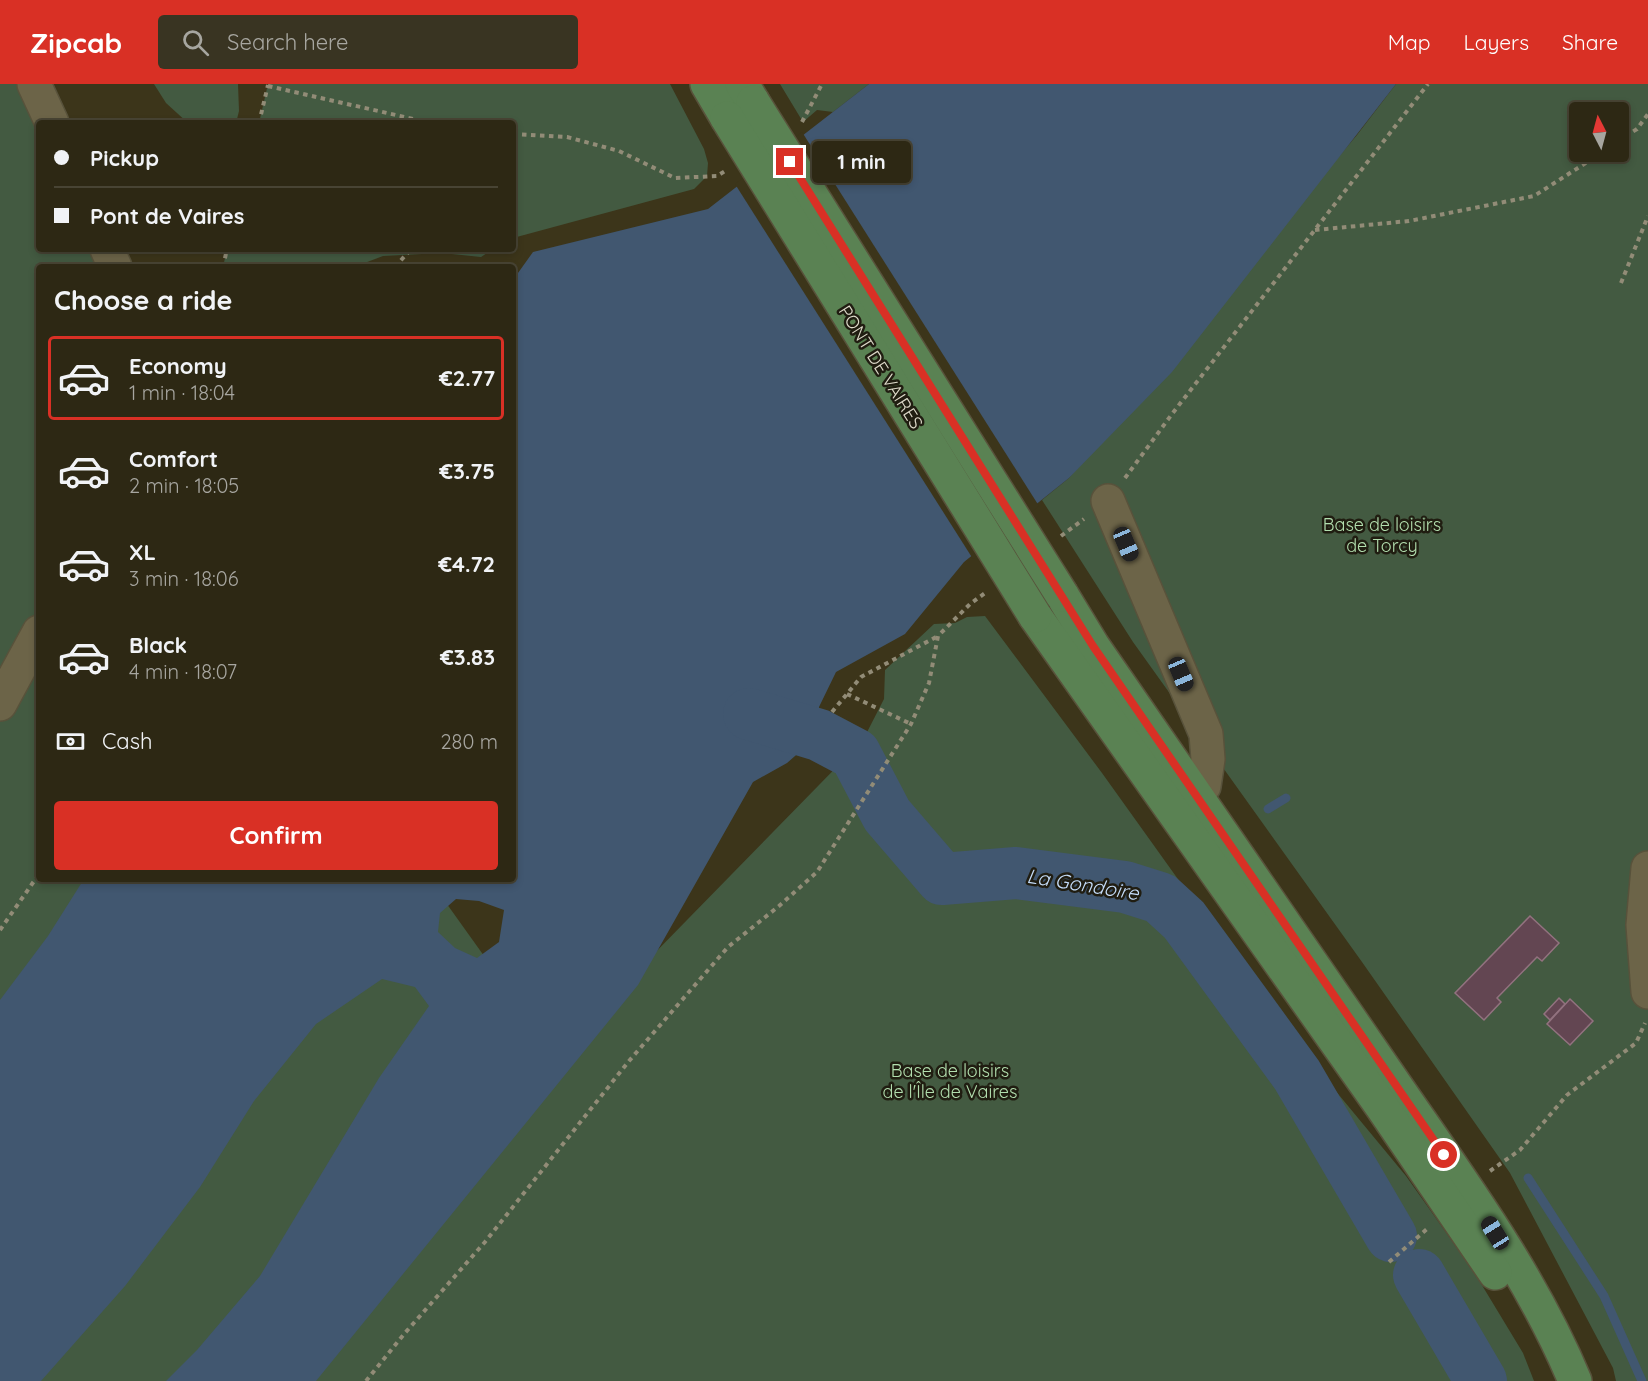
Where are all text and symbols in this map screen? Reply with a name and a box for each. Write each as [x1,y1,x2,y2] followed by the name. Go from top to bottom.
[158,15,578,69] search box
[30,25,122,60] text: Zipcab
[179,26,212,59] icon: search
[227,28,349,56] text: Search here
[1388,29,1431,55] text: Map
[1464,29,1529,55] text: Layers
[1562,29,1618,55] text: Share
[1569,102,1629,162] north arrow
[1569,102,1629,162] map controls
[811,141,910,183] callout: 1 min
[90,144,159,172] text: Pickup
[776,148,803,175] route end
[837,149,886,174] text: 1 min
[90,202,244,230] text: Pont de Vaires
[54,283,232,317] text: Choose a ride
[834,301,928,433] street label: PONT DE VAIRES
[57,351,111,405] icon: car
[129,352,227,380] text: Economy
[439,364,495,392] text: €2.77
[129,380,235,405] text: 1 min · 18:04
[57,444,111,498] icon: car
[129,445,218,473] text: Comfort
[439,457,495,485] text: €3.75
[129,473,239,498] text: 2 min · 18:05
[1323,513,1441,557] park label: Base de loisirs de Torcy
[1111,524,1141,564] car
[57,537,111,591] icon: car
[129,538,156,566] text: XL
[438,550,495,578] text: €4.72
[129,566,238,591] text: 3 min · 18:06
[57,630,111,684] icon: car
[129,631,187,659] text: Black
[440,643,495,671] text: €3.83
[1166,654,1196,694] car
[129,659,237,684] text: 4 min · 18:07
[54,725,87,758] icon: cash
[102,727,153,755] text: Cash
[441,729,498,754] text: 280 m
[54,801,498,870] button: Confirm
[1025,863,1141,905] water label: La Gondoire
[883,1059,1017,1103] park label: Base de loisirs de l'Île de Vaires
[1430,1141,1457,1168] route start
[1478,1213,1512,1253] car

